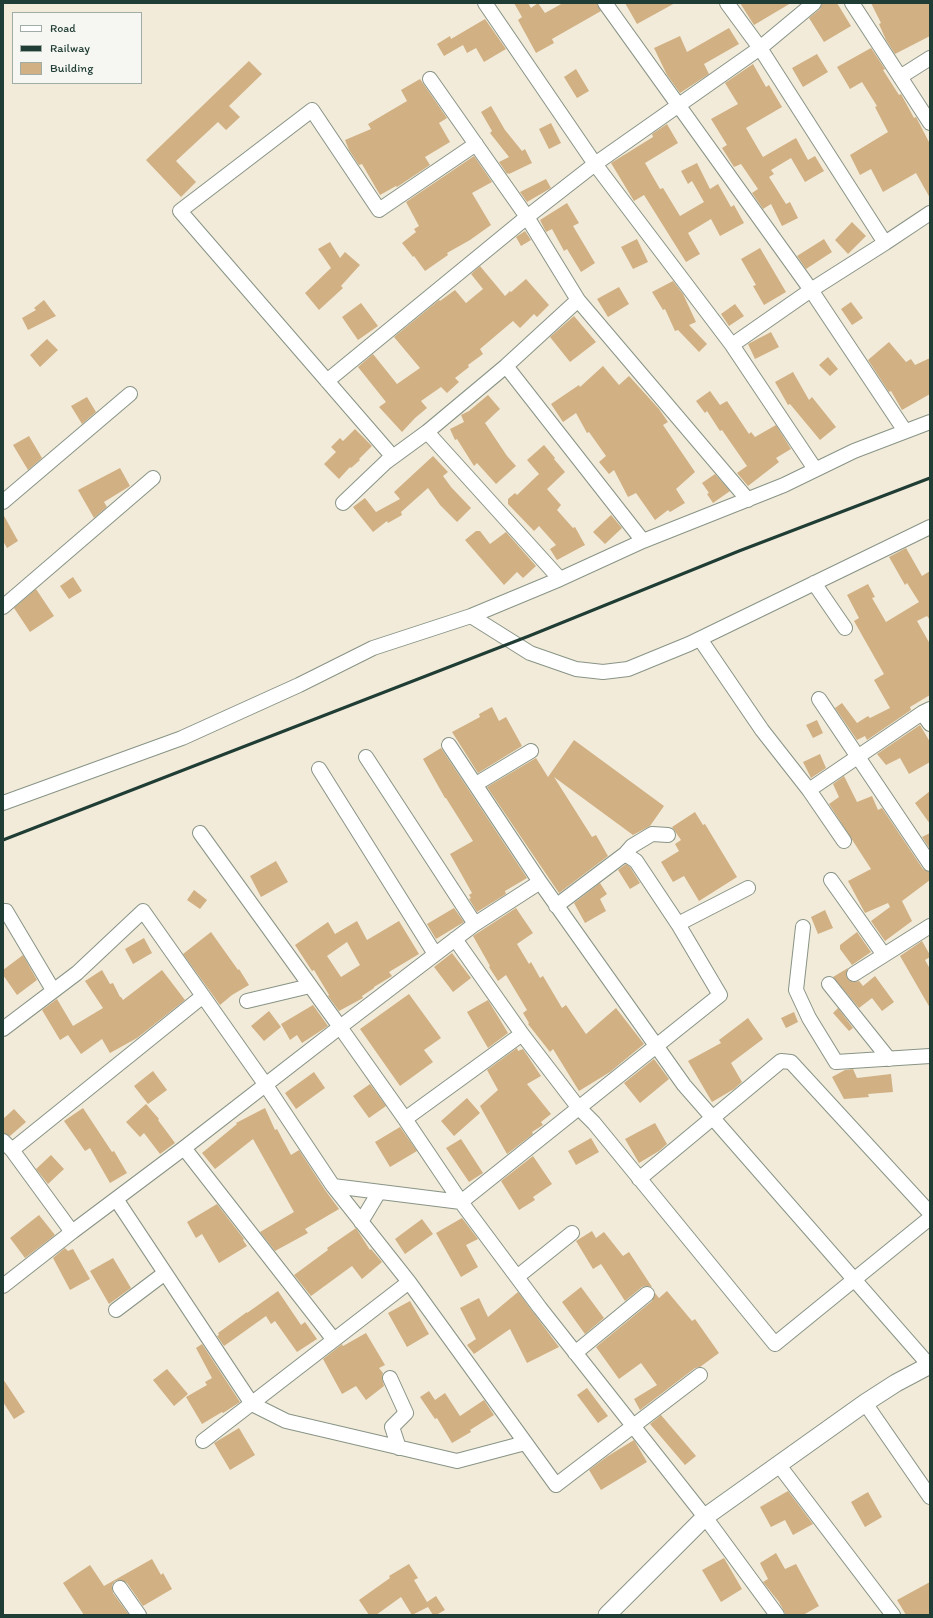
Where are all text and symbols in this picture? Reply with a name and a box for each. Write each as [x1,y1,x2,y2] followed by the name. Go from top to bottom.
[12,12,142,84] legend
[50,21,76,35] text: Road
[50,41,90,55] text: Railway
[50,61,93,75] text: Building

